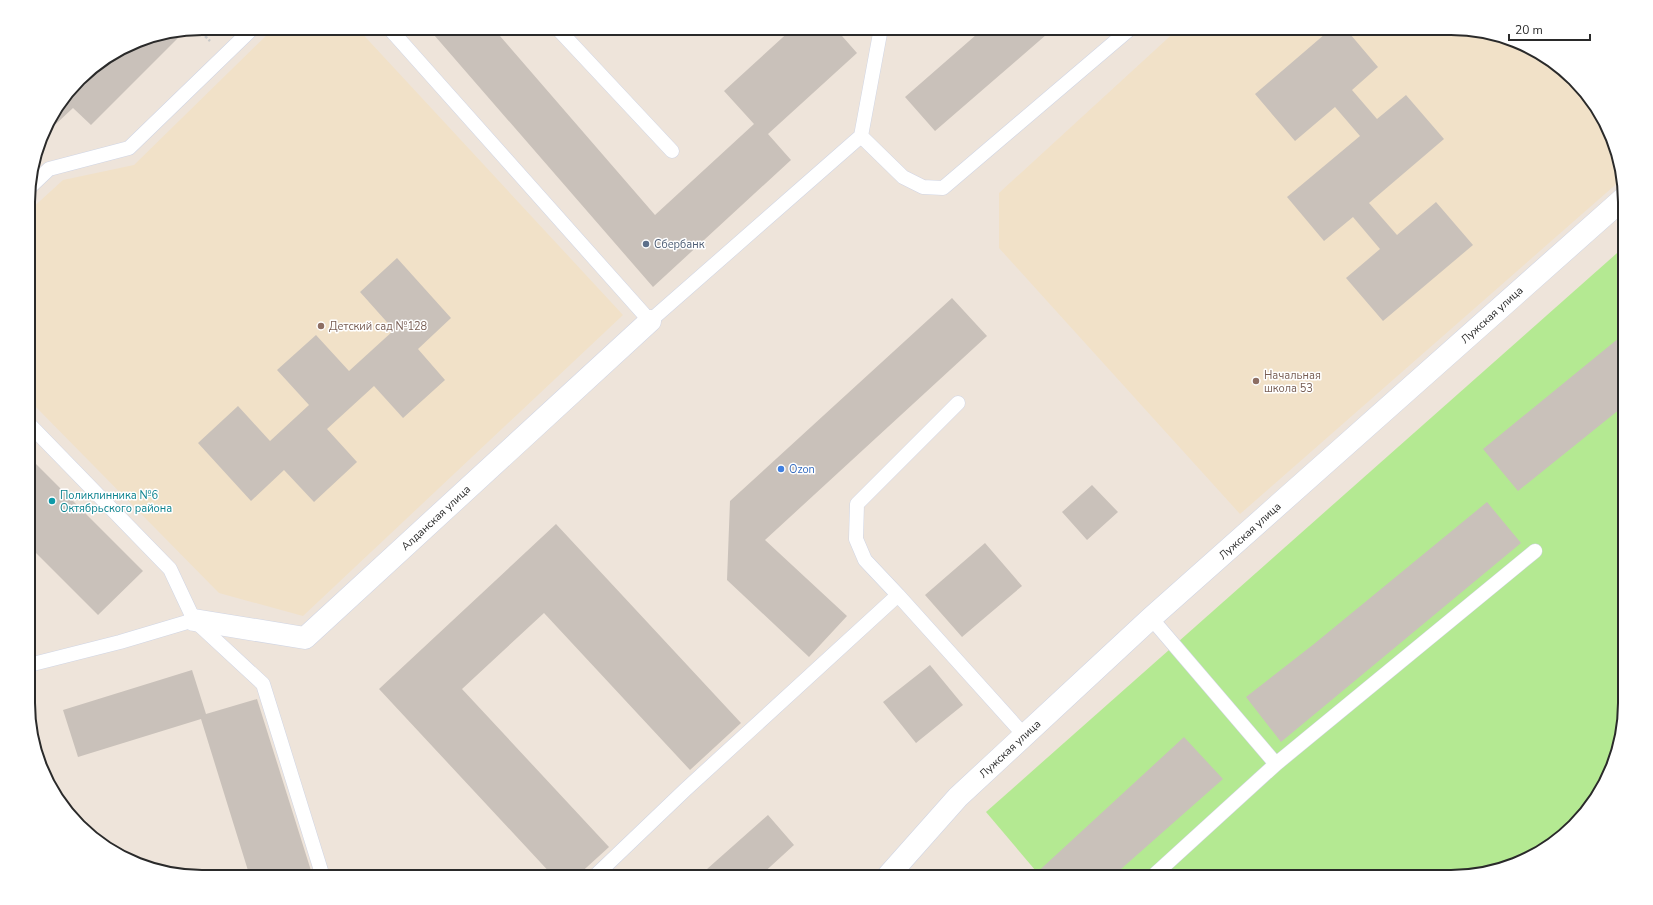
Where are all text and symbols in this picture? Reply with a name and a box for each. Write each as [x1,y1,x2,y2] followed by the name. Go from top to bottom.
[1509,16,1590,42] scale bar
[1515,22,1543,38] text: 20 m
[654,237,705,252] place label: Сбербанк
[641,239,651,249] marker: Сбербанк
[1458,283,1526,347] street label: Лужская улица
[329,319,428,334] place label: Детский сад №128
[316,321,326,331] marker: Детский сад №128
[1264,368,1321,396] place label: Начальная школа 53
[1251,376,1261,386] marker: Начальная школа 53
[789,462,815,477] place label: Ozon
[776,464,786,474] marker: Ozon
[398,482,474,554] street label: Алданская улица
[60,488,172,516] place label: Поликлинника №6 Октябрьского района
[47,496,57,506] marker: Поликлинника №6 Октябрьского района
[1216,499,1284,563] street label: Лужская улица
[976,717,1044,781] street label: Лужская улица

